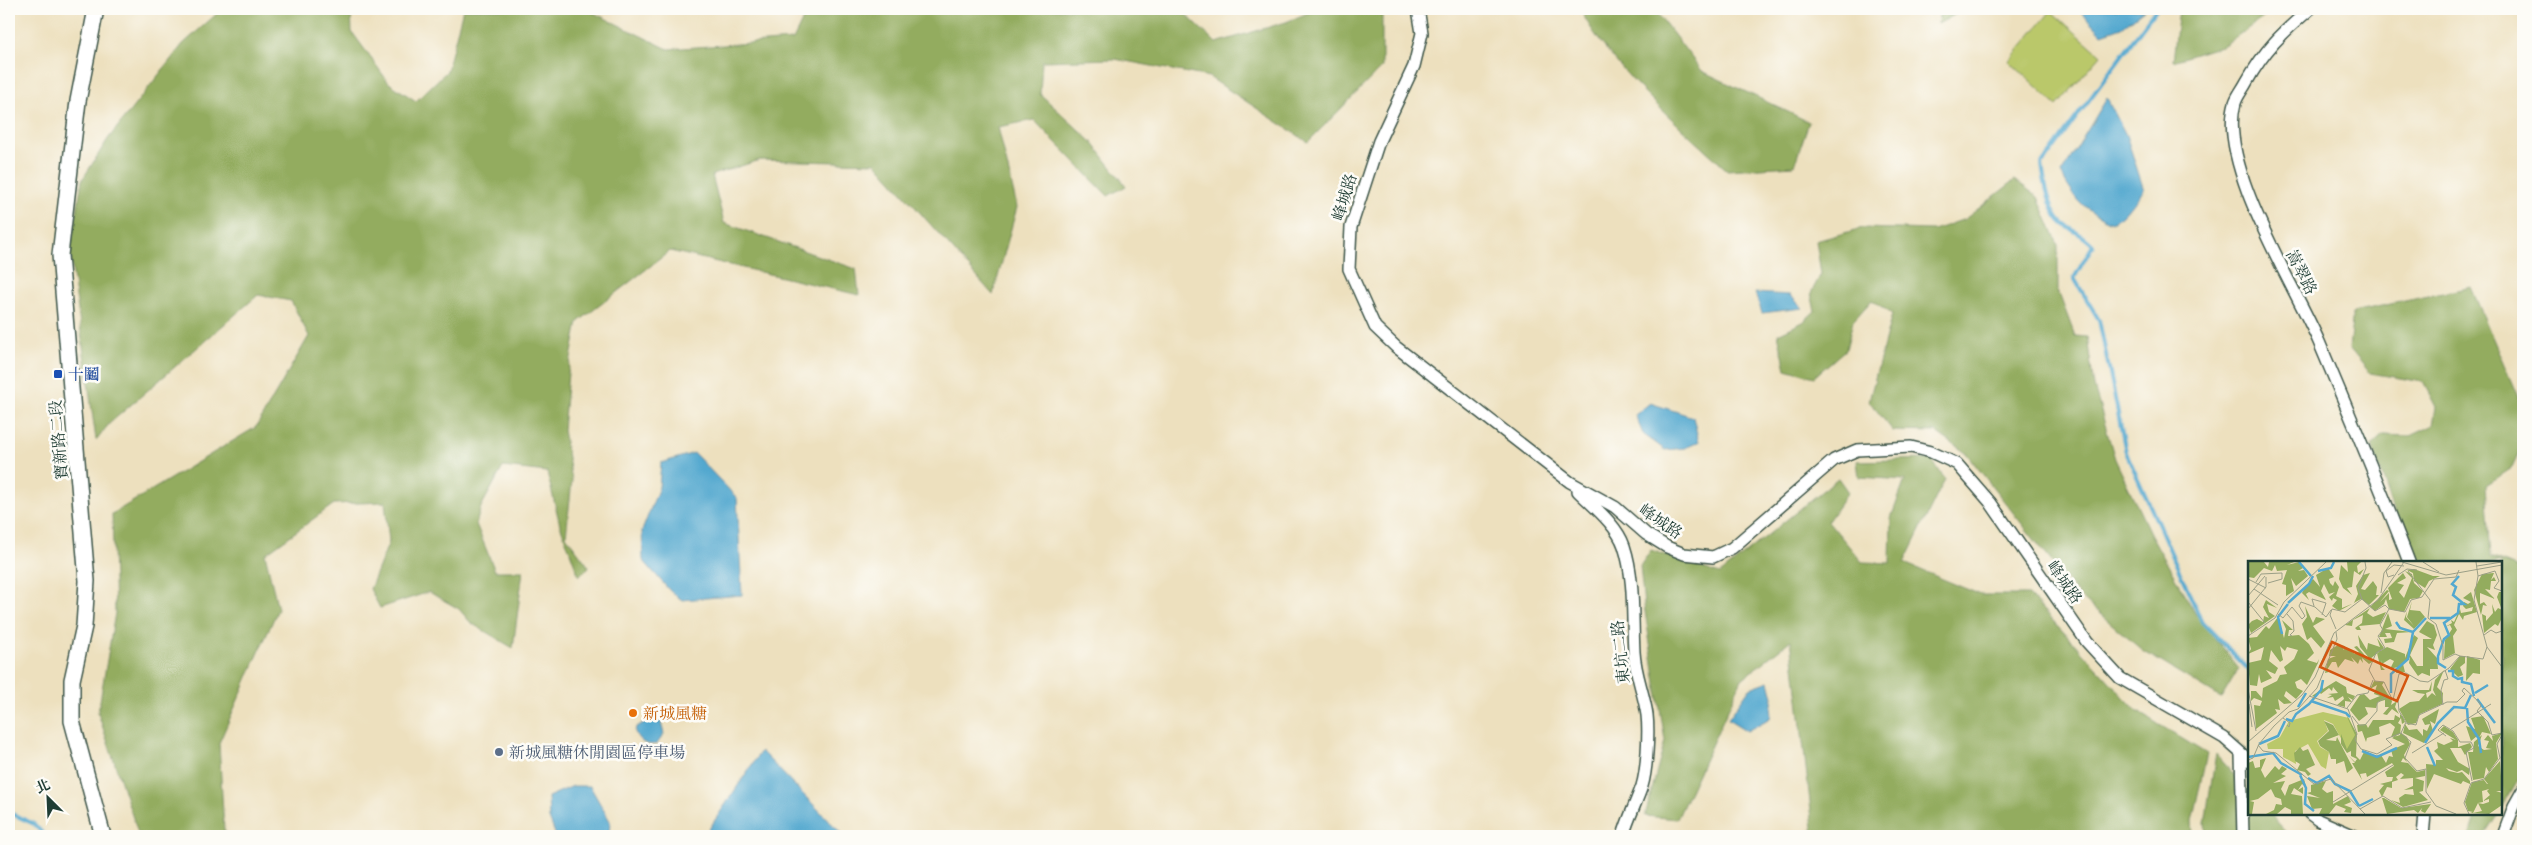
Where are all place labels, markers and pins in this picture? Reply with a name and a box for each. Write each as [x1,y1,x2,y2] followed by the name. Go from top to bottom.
[68,364,100,386] place label: 十鬮
[52,368,64,380] marker: 十鬮
[643,703,707,725] place label: 新城風糖
[627,707,639,719] marker: 新城風糖
[509,742,685,764] place label: 新城風糖休閒園區停車場
[493,746,505,758] marker: 新城風糖休閒園區停車場

